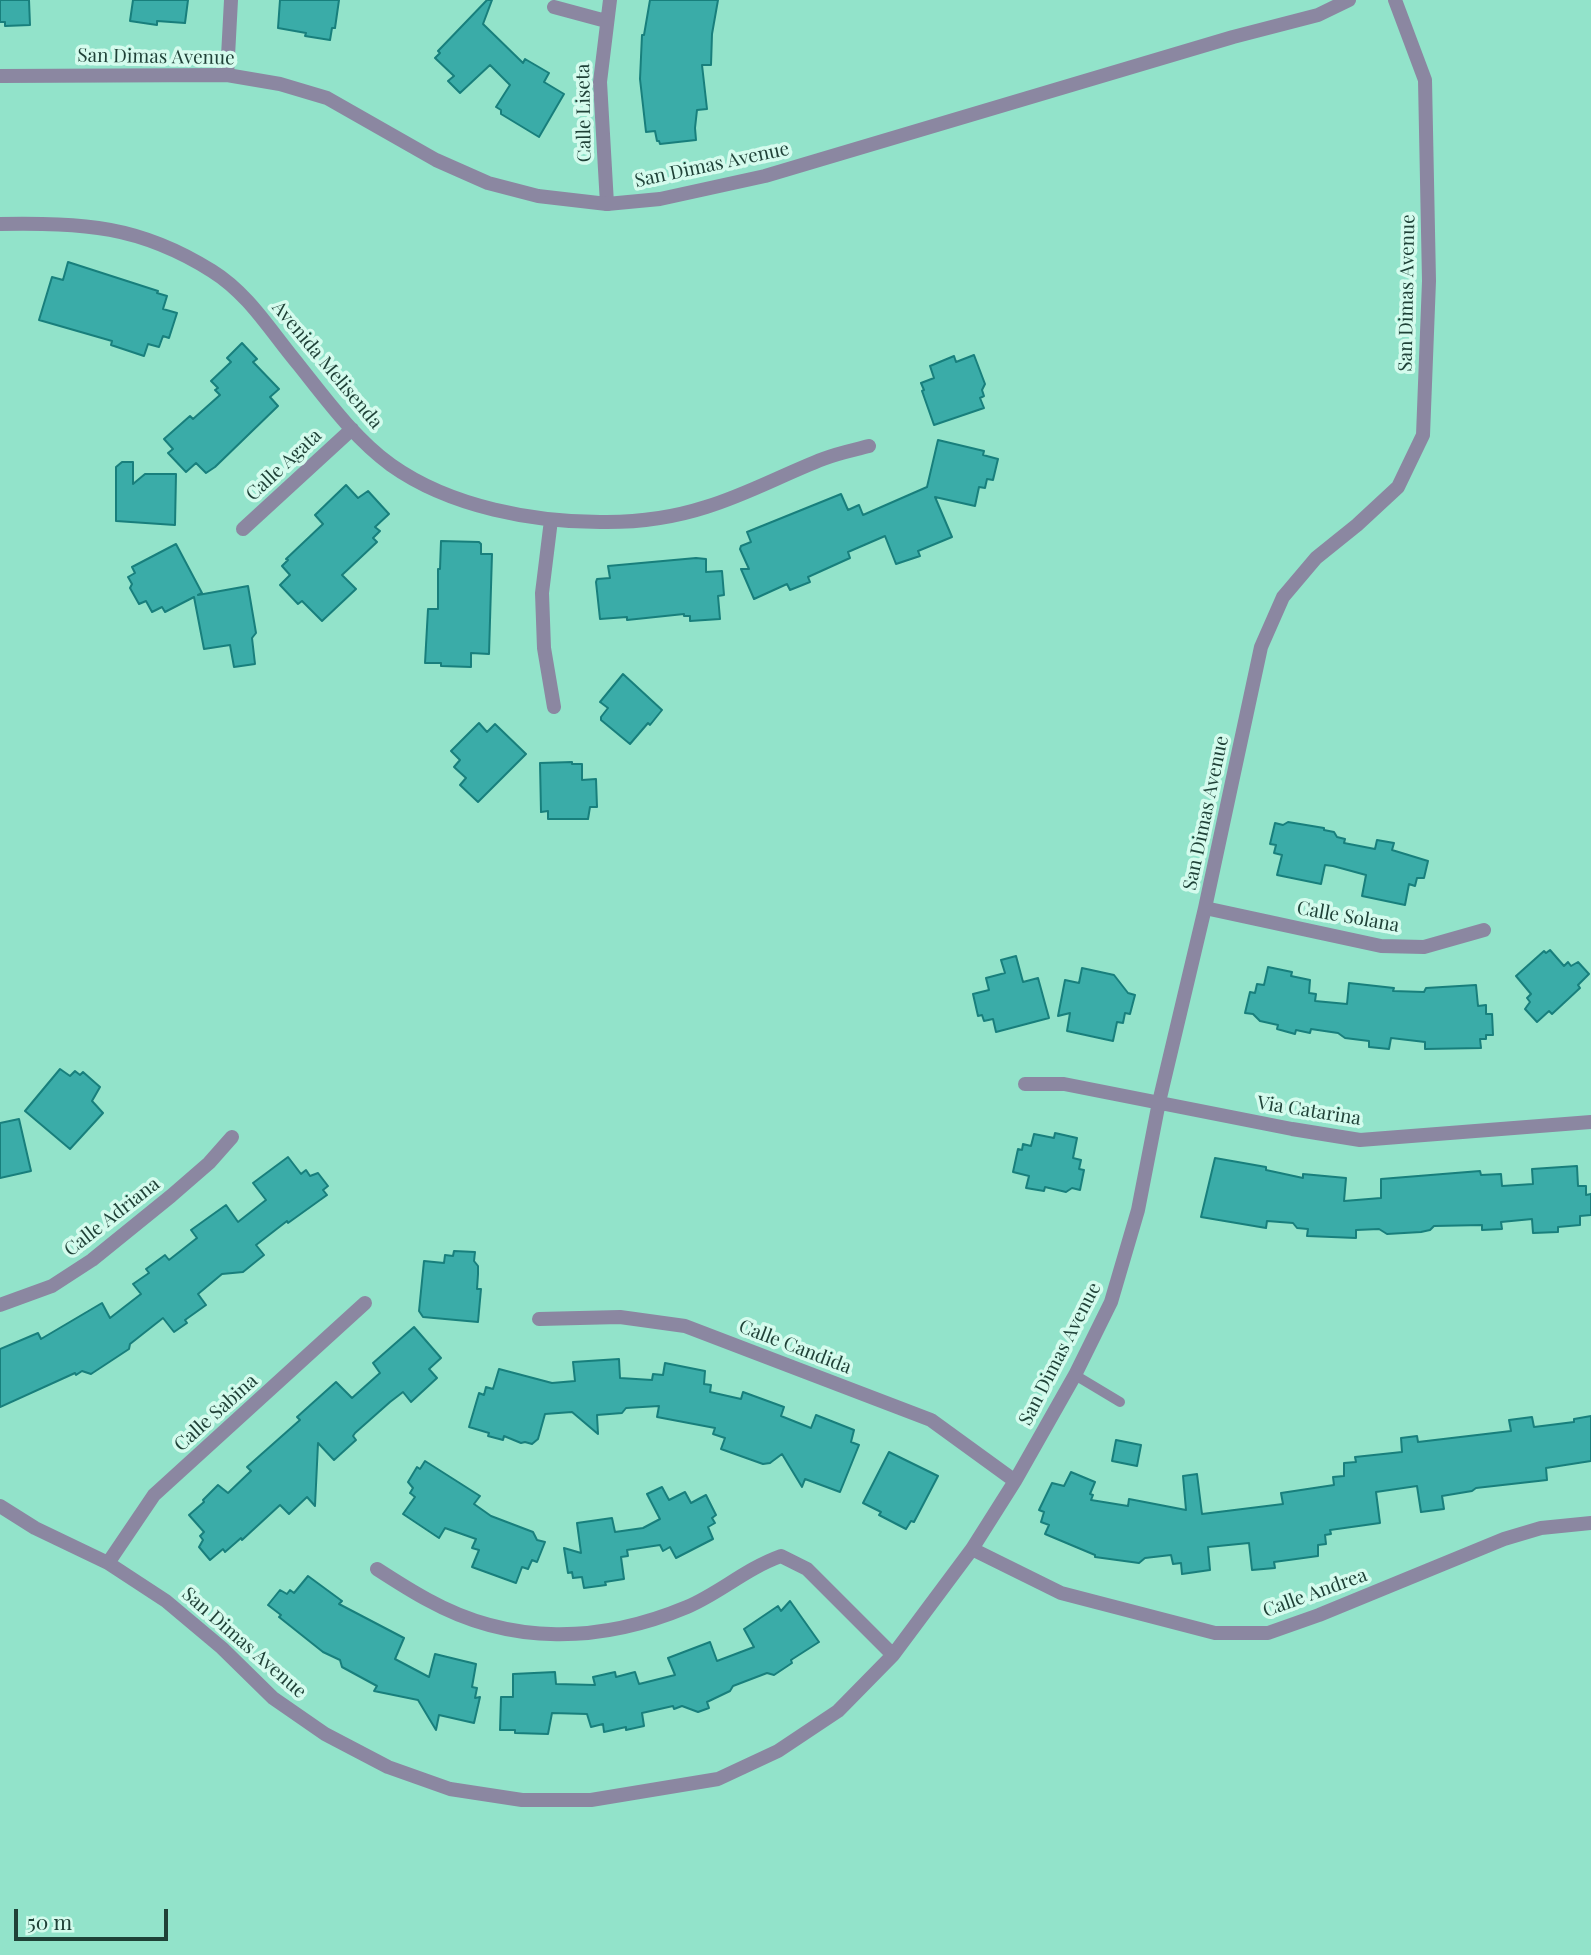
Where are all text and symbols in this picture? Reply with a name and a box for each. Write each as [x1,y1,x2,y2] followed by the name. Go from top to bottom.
[77,44,235,70] street label: San Dimas Avenue
[572,64,596,162] street label: Calle Liseta
[633,137,791,193] street label: San Dimas Avenue
[1394,214,1420,372] street label: San Dimas Avenue
[267,297,387,433] street label: Avenida Melisenda
[241,424,327,506] street label: Calle Agata
[1178,734,1234,892] street label: San Dimas Avenue
[1295,897,1401,937] street label: Calle Solana
[1255,1092,1363,1130] street label: Via Catarina
[60,1173,164,1261] street label: Calle Adriana
[1014,1279,1106,1429] street label: San Dimas Avenue
[736,1315,854,1379] street label: Calle Candida
[170,1370,262,1456] street label: Calle Sabina
[1260,1564,1370,1622] street label: Calle Andrea
[177,1583,311,1703] street label: San Dimas Avenue
[18,1896,172,1940] scale bar
[27,1907,72,1935] text: 50 m

